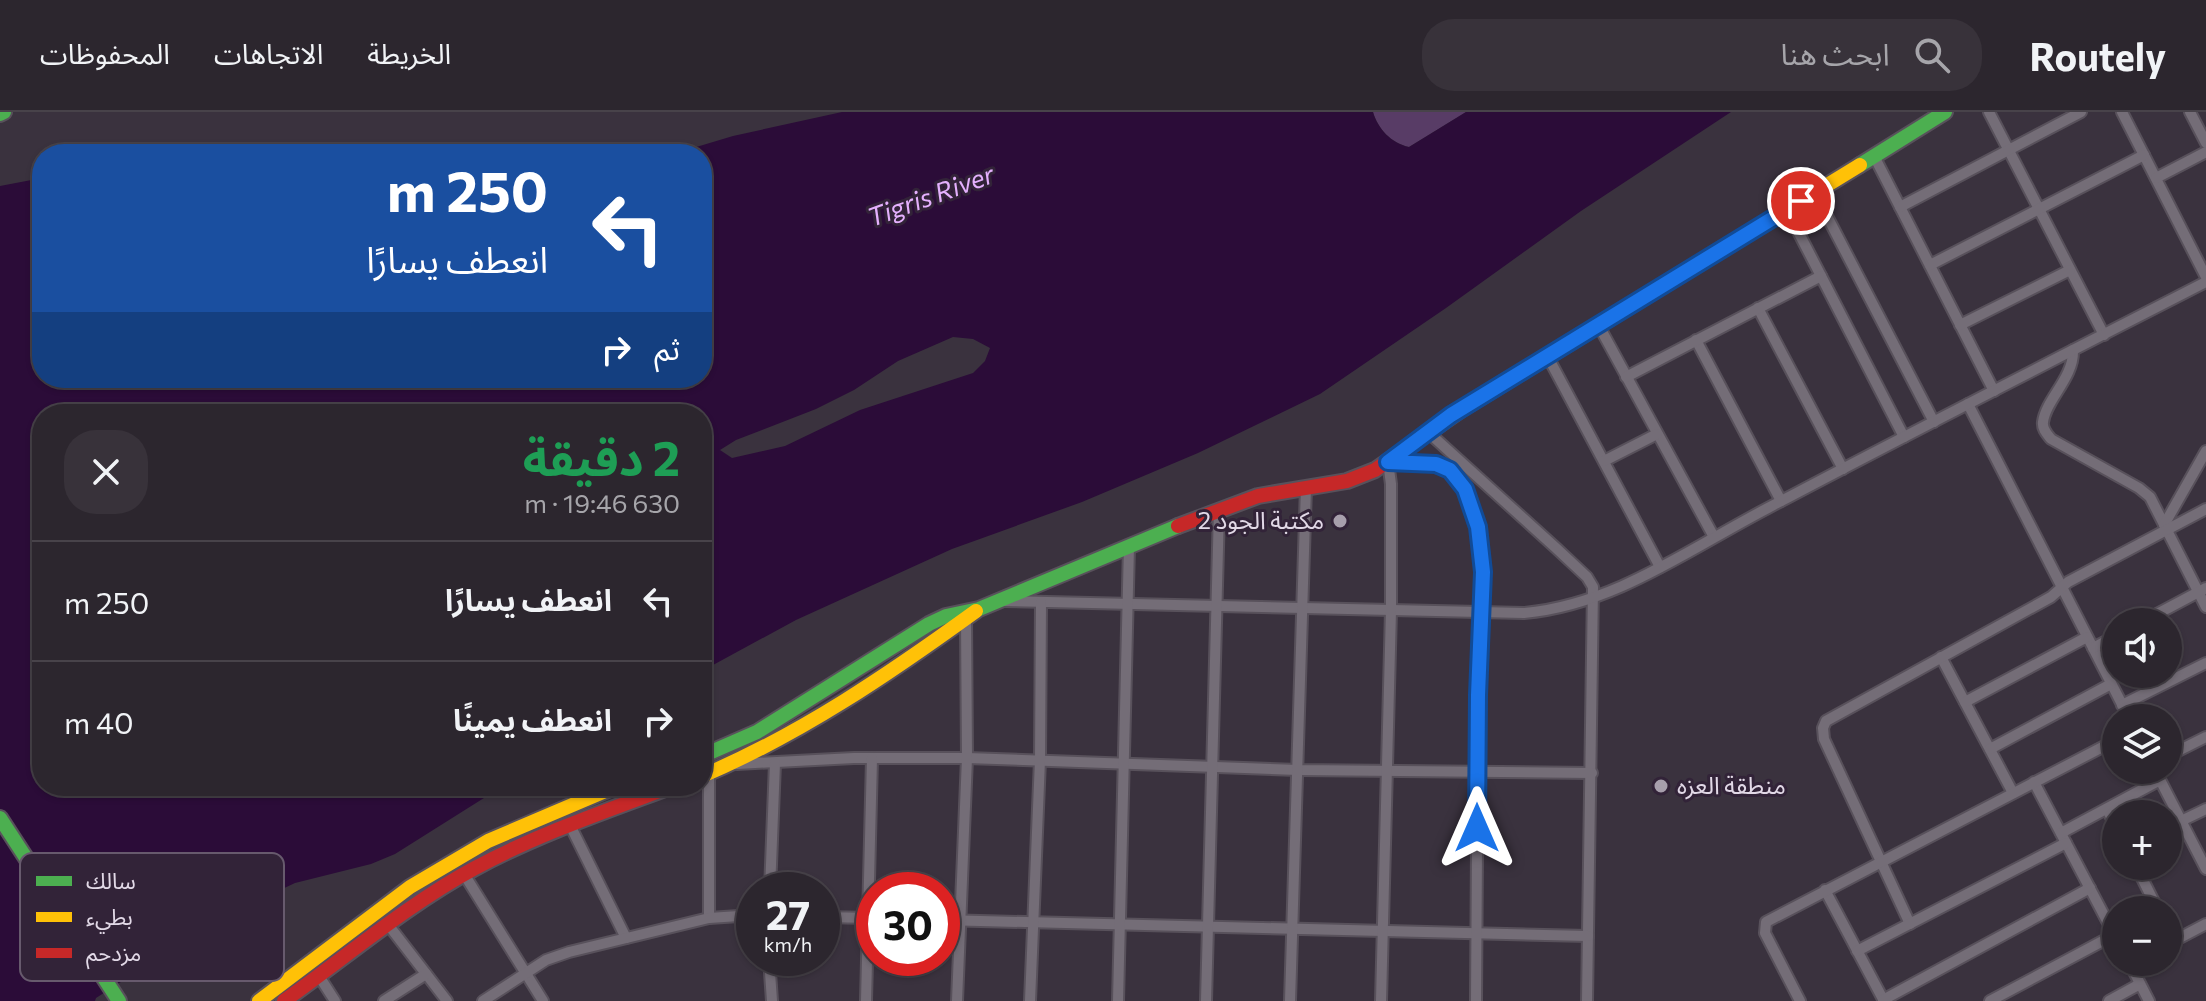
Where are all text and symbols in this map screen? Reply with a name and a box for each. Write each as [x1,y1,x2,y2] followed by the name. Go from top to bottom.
[1422,19,1982,91] search box
[2030,32,2166,79] text: Routely
[1910,33,1954,77] icon: search
[1780,34,1890,71] text: ابحث هنا
[40,36,170,70] text: المحفوظات
[214,36,323,70] text: الاتجاهات
[367,36,451,70] text: الخريطة
[387,155,548,224] text: 250 m
[863,157,1000,232] water label: Tigris River
[1767,167,1835,235] pin
[576,176,680,280] icon: left
[1779,179,1823,223] icon: arrive
[366,236,548,280] text: انعطف يسارًا
[594,328,638,372] icon: right
[654,329,680,366] text: ثم
[523,427,680,486] text: 2 دقيقة
[64,430,148,514] button: close
[524,487,680,518] text: 630 m · 19:46
[1198,505,1324,535] place label: مكتبة الجود 2
[1331,512,1349,530] marker: مكتبة الجود 2
[636,579,680,623] icon: left
[445,580,612,617] text: انعطف يسارًا
[64,583,149,620] text: 250 m
[2102,608,2182,976] map controls
[2102,608,2182,688] button: sound
[636,699,680,743] icon: right
[453,700,612,737] text: انعطف يمينًا
[64,703,134,740] text: 40 m
[2102,704,2182,784] button: layers
[1677,770,1786,800] place label: منطقة العزه
[1652,777,1670,795] marker: منطقة العزه
[1435,786,1519,870] position arrow
[2102,800,2182,880] button: +
[20,853,284,981] legend
[86,867,136,894] text: سالك
[856,872,960,976] speed limit sign: 30
[766,889,810,938] text: 27
[2102,896,2182,976] button: −
[86,903,133,934] text: بطيء
[764,932,812,956] text: km/h
[86,939,141,970] text: مزدحم

